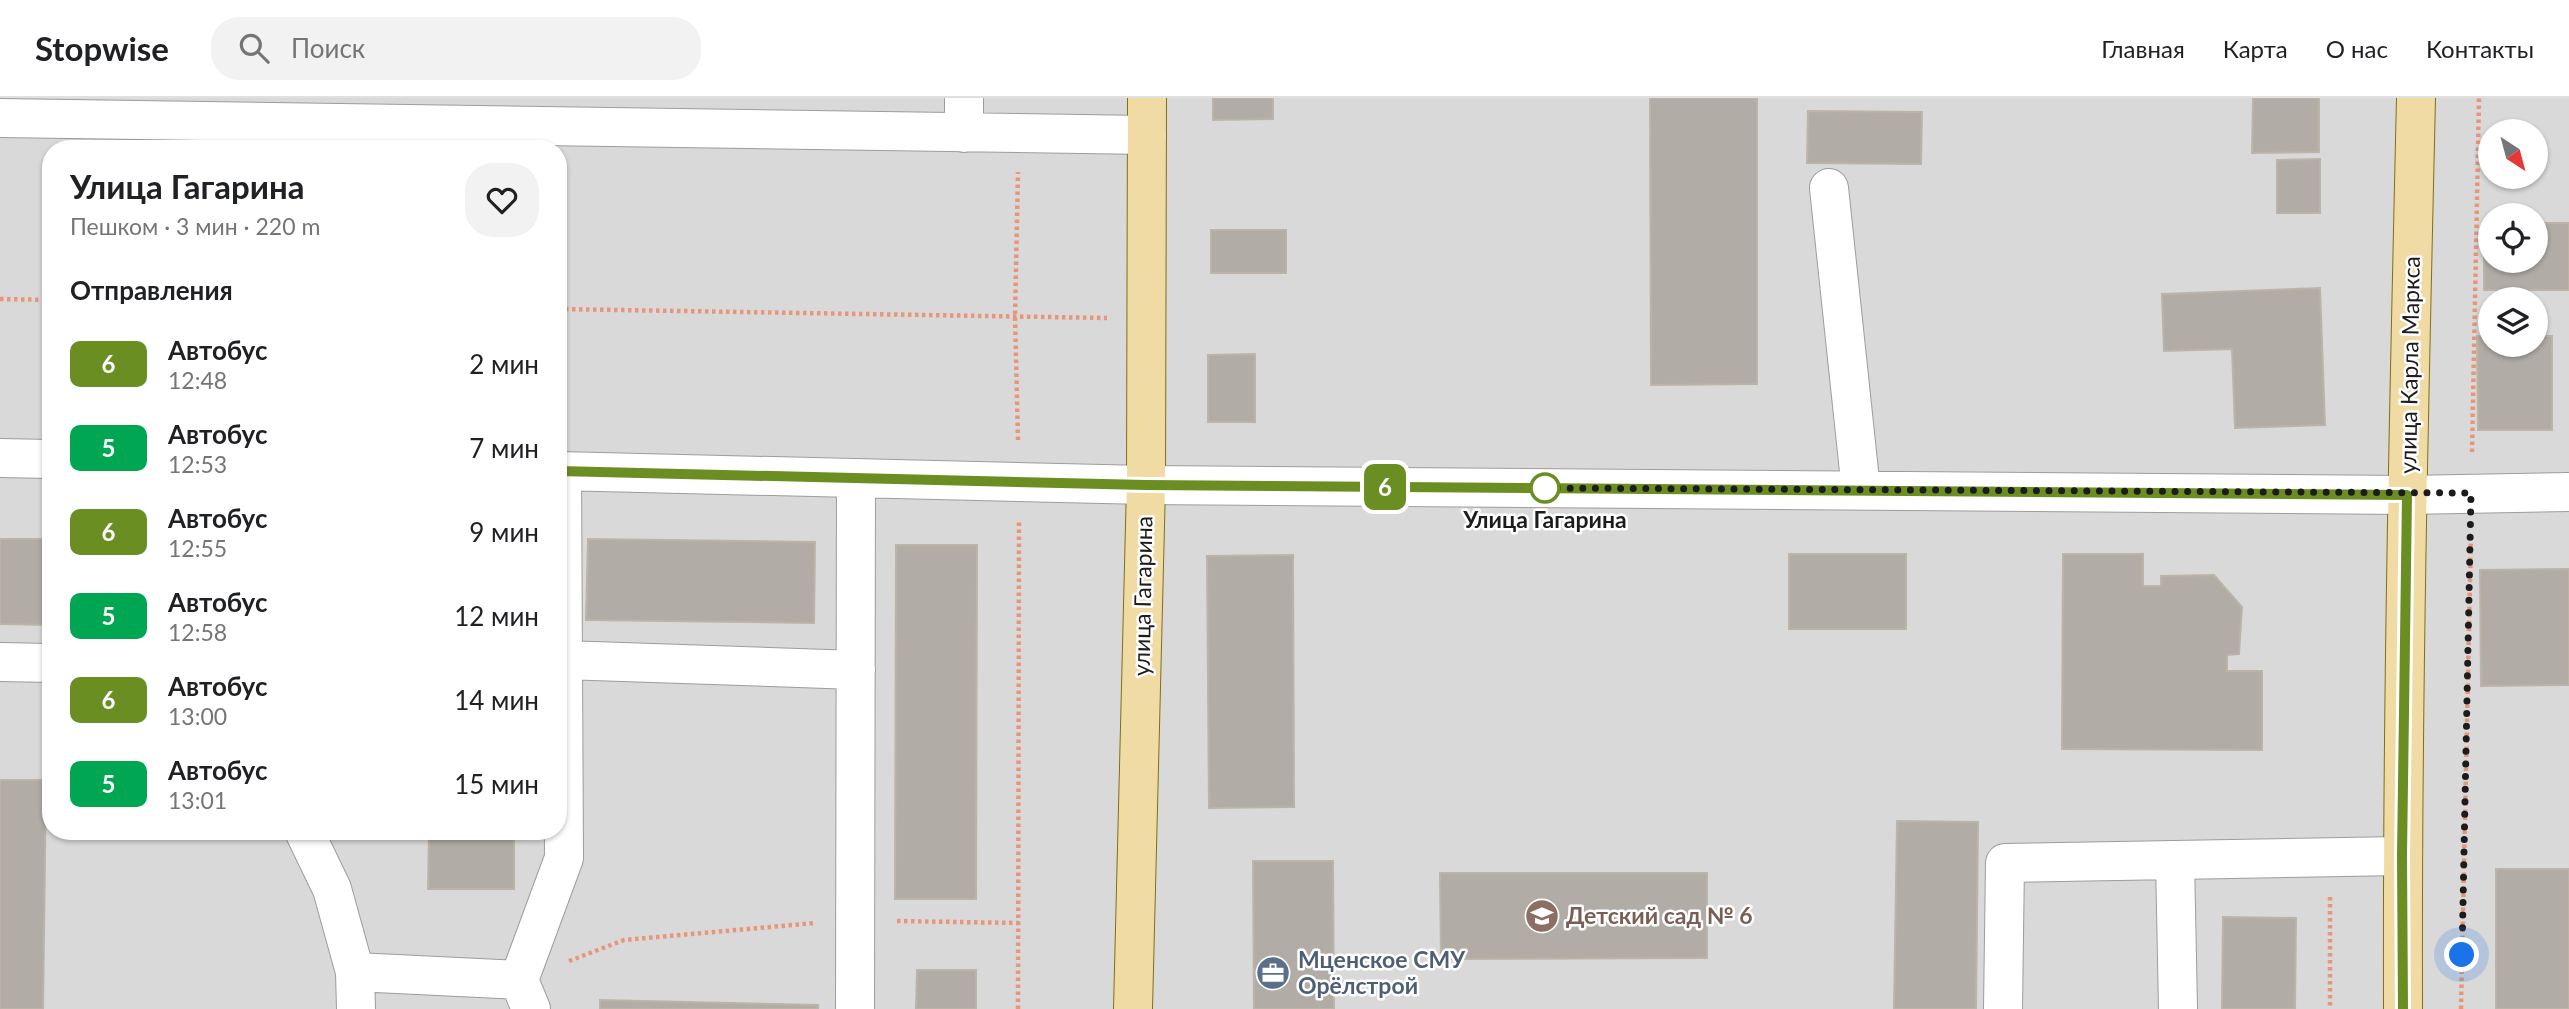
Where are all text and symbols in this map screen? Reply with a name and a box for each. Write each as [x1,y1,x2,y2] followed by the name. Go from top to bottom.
[211,17,701,80] search box
[35,28,169,68] text: Stopwise
[235,29,273,67] icon: search
[291,32,365,64] text: Поиск
[2101,34,2185,63] text: Главная
[2223,34,2288,63] text: Карта
[2326,34,2388,63] text: О нас
[2426,34,2534,63] text: Контакты
[2478,119,2548,189] north arrow
[2478,119,2548,357] map controls
[465,163,539,237] button: heart
[70,166,305,206] text: Улица Гагарина
[2478,203,2548,273] button: locate
[70,212,320,240] text: Пешком · 3 мин · 220 m
[2393,256,2425,474] street label: улица Карла Маркса
[70,274,233,306] text: Отправления
[2478,287,2548,357] button: layers
[168,334,267,366] text: Автобус
[469,348,539,380] text: 2 мин
[102,349,115,378] text: 6
[168,366,227,394] text: 12:48
[168,418,267,450] text: Автобус
[469,432,539,464] text: 7 мин
[102,433,115,462] text: 5
[168,450,227,478] text: 12:53
[1362,464,1408,510] line badge: 6
[1378,472,1392,501] text: 6
[1530,473,1560,503] marker: Улица Гагарина
[168,502,267,534] text: Автобус
[1462,505,1627,533] place label: Улица Гагарина
[469,516,539,548] text: 9 мин
[1127,516,1157,676] street label: улица Гагарина
[102,517,115,546] text: 6
[168,534,227,562] text: 12:55
[168,586,267,618] text: Автобус
[454,600,539,632] text: 12 мин
[102,601,115,630] text: 5
[168,618,227,646] text: 12:58
[168,670,267,702] text: Автобус
[454,684,539,716] text: 14 мин
[102,685,115,714] text: 6
[168,702,227,730] text: 13:00
[168,754,267,786] text: Автобус
[454,768,539,800] text: 15 мин
[102,769,115,798] text: 5
[168,786,227,814] text: 13:01
[1523,897,1561,935] school or university icon: Детский сад № 6
[1566,901,1753,929] place label: Детский сад № 6
[2444,937,2479,972] your location
[1298,945,1466,999] place label: Мценское СМУ Орёлстрой
[1254,954,1292,992] office icon: Мценское СМУ Орёлстрой

